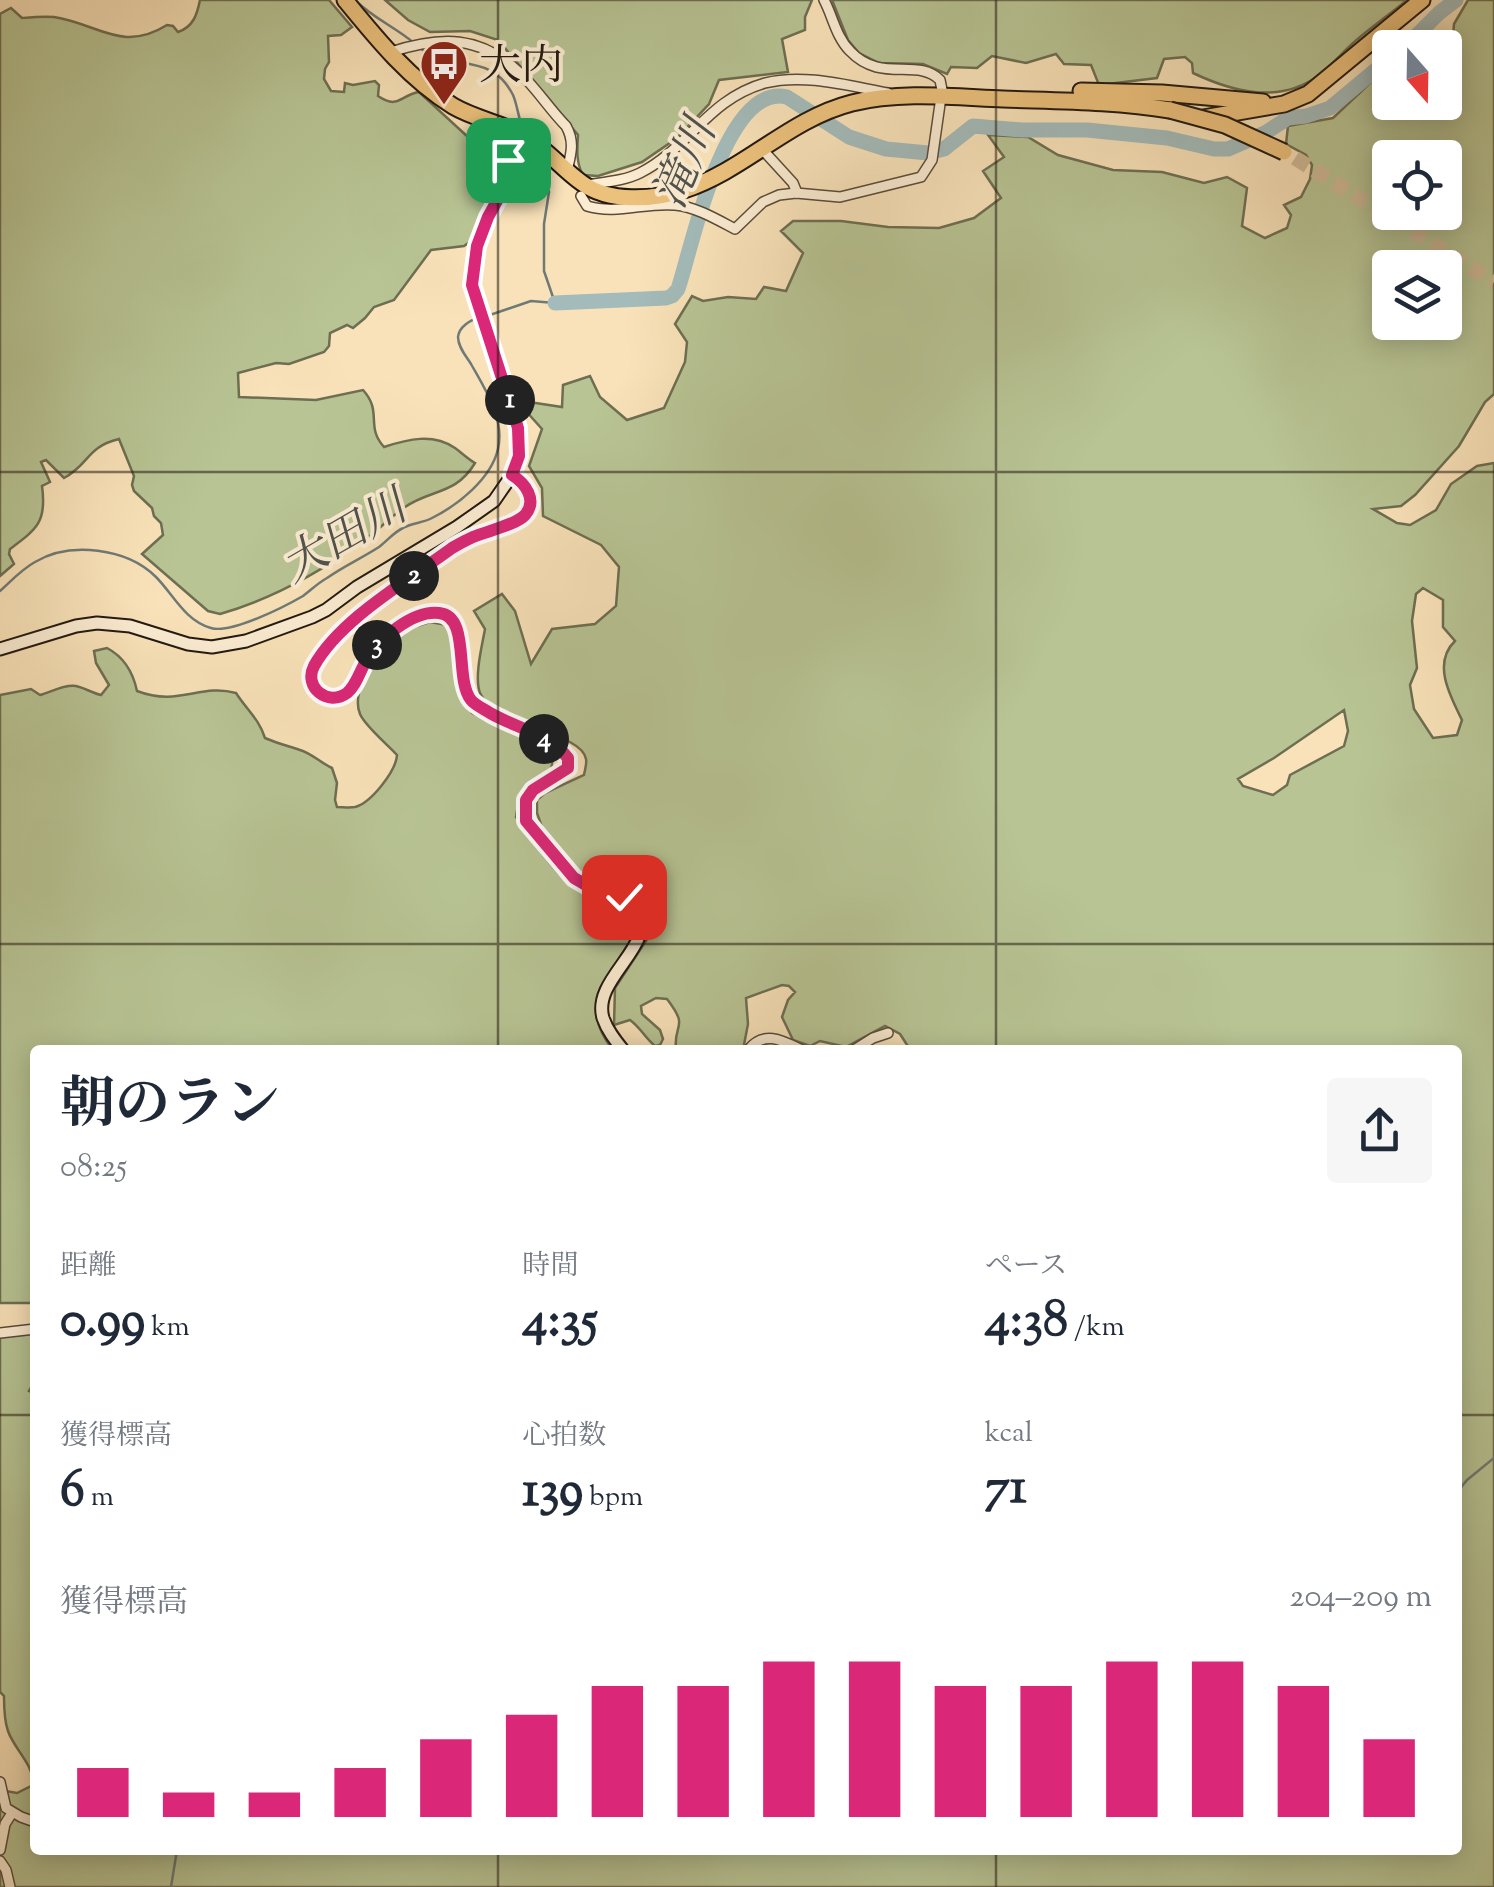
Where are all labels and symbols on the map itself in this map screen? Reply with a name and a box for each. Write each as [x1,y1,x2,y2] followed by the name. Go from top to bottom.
[1372,30,1462,120] north arrow
[418,38,470,106] bus stop icon: 大内
[479,39,563,99] place label: 大内
[641,106,738,219] water label: 滝川
[466,118,551,203] pin
[485,375,535,425] pin: 1
[271,475,425,602] water label: 大田川
[389,551,439,601] pin: 2
[352,620,402,670] pin: 3
[519,714,569,764] pin: 4
[582,855,667,940] pin

